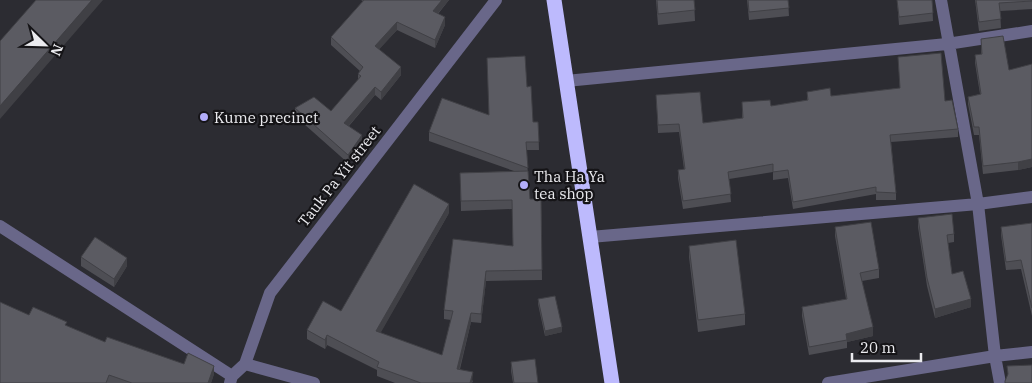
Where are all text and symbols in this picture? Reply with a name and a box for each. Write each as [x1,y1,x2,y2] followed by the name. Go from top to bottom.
[20,20,70,70] north arrow
[47,41,67,59] text: N
[214,108,318,127] place label: Kume precinct
[198,111,210,123] marker: Kume precinct
[294,122,384,230] street label: Tauk Pa Yit street
[534,167,605,203] place label: Tha Ha Ya tea shop
[518,179,530,191] marker: Tha Ha Ya tea shop
[852,330,921,362] scale bar
[860,338,896,357] text: 20 m

